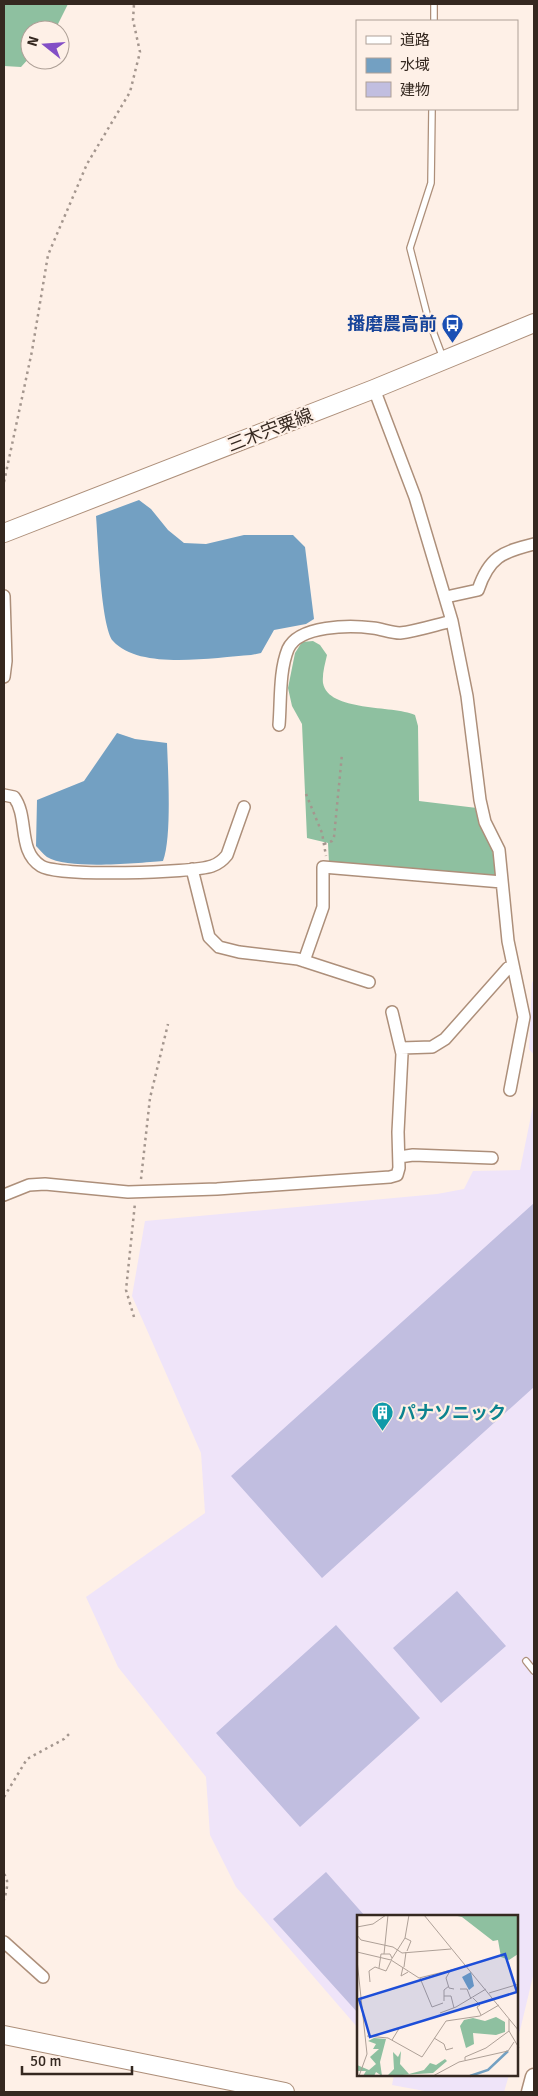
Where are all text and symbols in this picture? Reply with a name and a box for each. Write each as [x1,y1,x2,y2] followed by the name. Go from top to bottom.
[20,20,70,70] north arrow
[356,20,518,110] legend
[400,31,430,49] text: 道路
[23,34,43,48] text: N
[400,56,430,74] text: 水域
[400,81,430,99] text: 建物
[441,312,465,343] bus stop icon: 播磨農高前
[347,313,437,335] place label: 播磨農高前
[224,404,316,456] street label: 三木宍粟線
[370,1401,394,1432] building icon: パナソニック
[398,1402,506,1424] place label: パナソニック
[357,1915,518,2076] inset map
[22,2044,132,2076] scale bar
[30,2052,61,2070] text: 50 m

